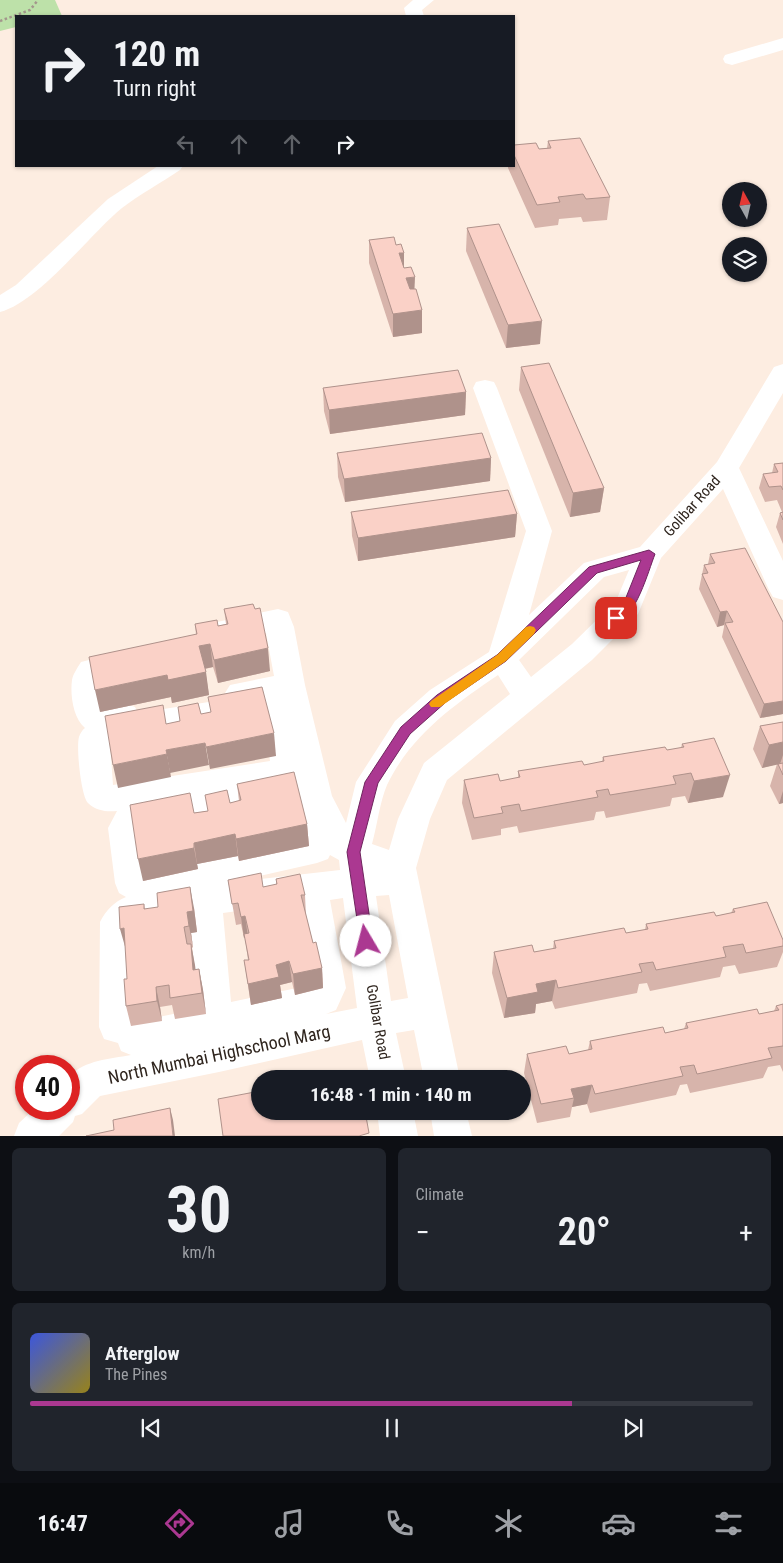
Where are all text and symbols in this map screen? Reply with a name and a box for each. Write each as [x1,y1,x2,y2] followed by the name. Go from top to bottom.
[113,34,200,75] text: 120 m
[30,35,95,100] icon: right
[113,76,196,101] text: Turn right
[172,130,200,158] icon: left
[225,130,253,158] icon: ahead
[278,130,306,158] icon: ahead
[331,130,359,158] icon: right
[722,182,768,228] north arrow
[722,182,767,282] map controls
[722,237,767,282] button: layers
[660,472,724,540] street label: Golibar Road
[595,597,637,639] pin
[602,604,630,632] icon: arrive
[339,914,391,966] position arrow
[363,983,393,1061] street label: Golibar Road
[106,1020,332,1088] street label: North Mumbai Highschool Marg
[15,1055,80,1120] speed limit sign: 40
[310,1083,472,1106] text: 16:48 · 1 min · 140 m
[166,1172,232,1248] text: 30
[416,1185,464,1204] text: Climate
[558,1210,611,1254] text: 20°
[416,1216,430,1249] text: −
[739,1216,753,1249] text: +
[182,1243,215,1262] text: km/h
[105,1342,179,1365] text: Afterglow
[105,1365,167,1384] text: The Pines
[137,1414,165,1442] icon: previous
[378,1414,406,1442] icon: pause
[619,1414,647,1442] icon: next
[162,1506,197,1541] icon: directions
[272,1506,307,1541] icon: music
[382,1506,417,1541] icon: phone
[491,1506,526,1541] icon: climate
[601,1506,636,1541] icon: car
[711,1506,746,1541] icon: filters
[37,1511,88,1536] text: 16:47

